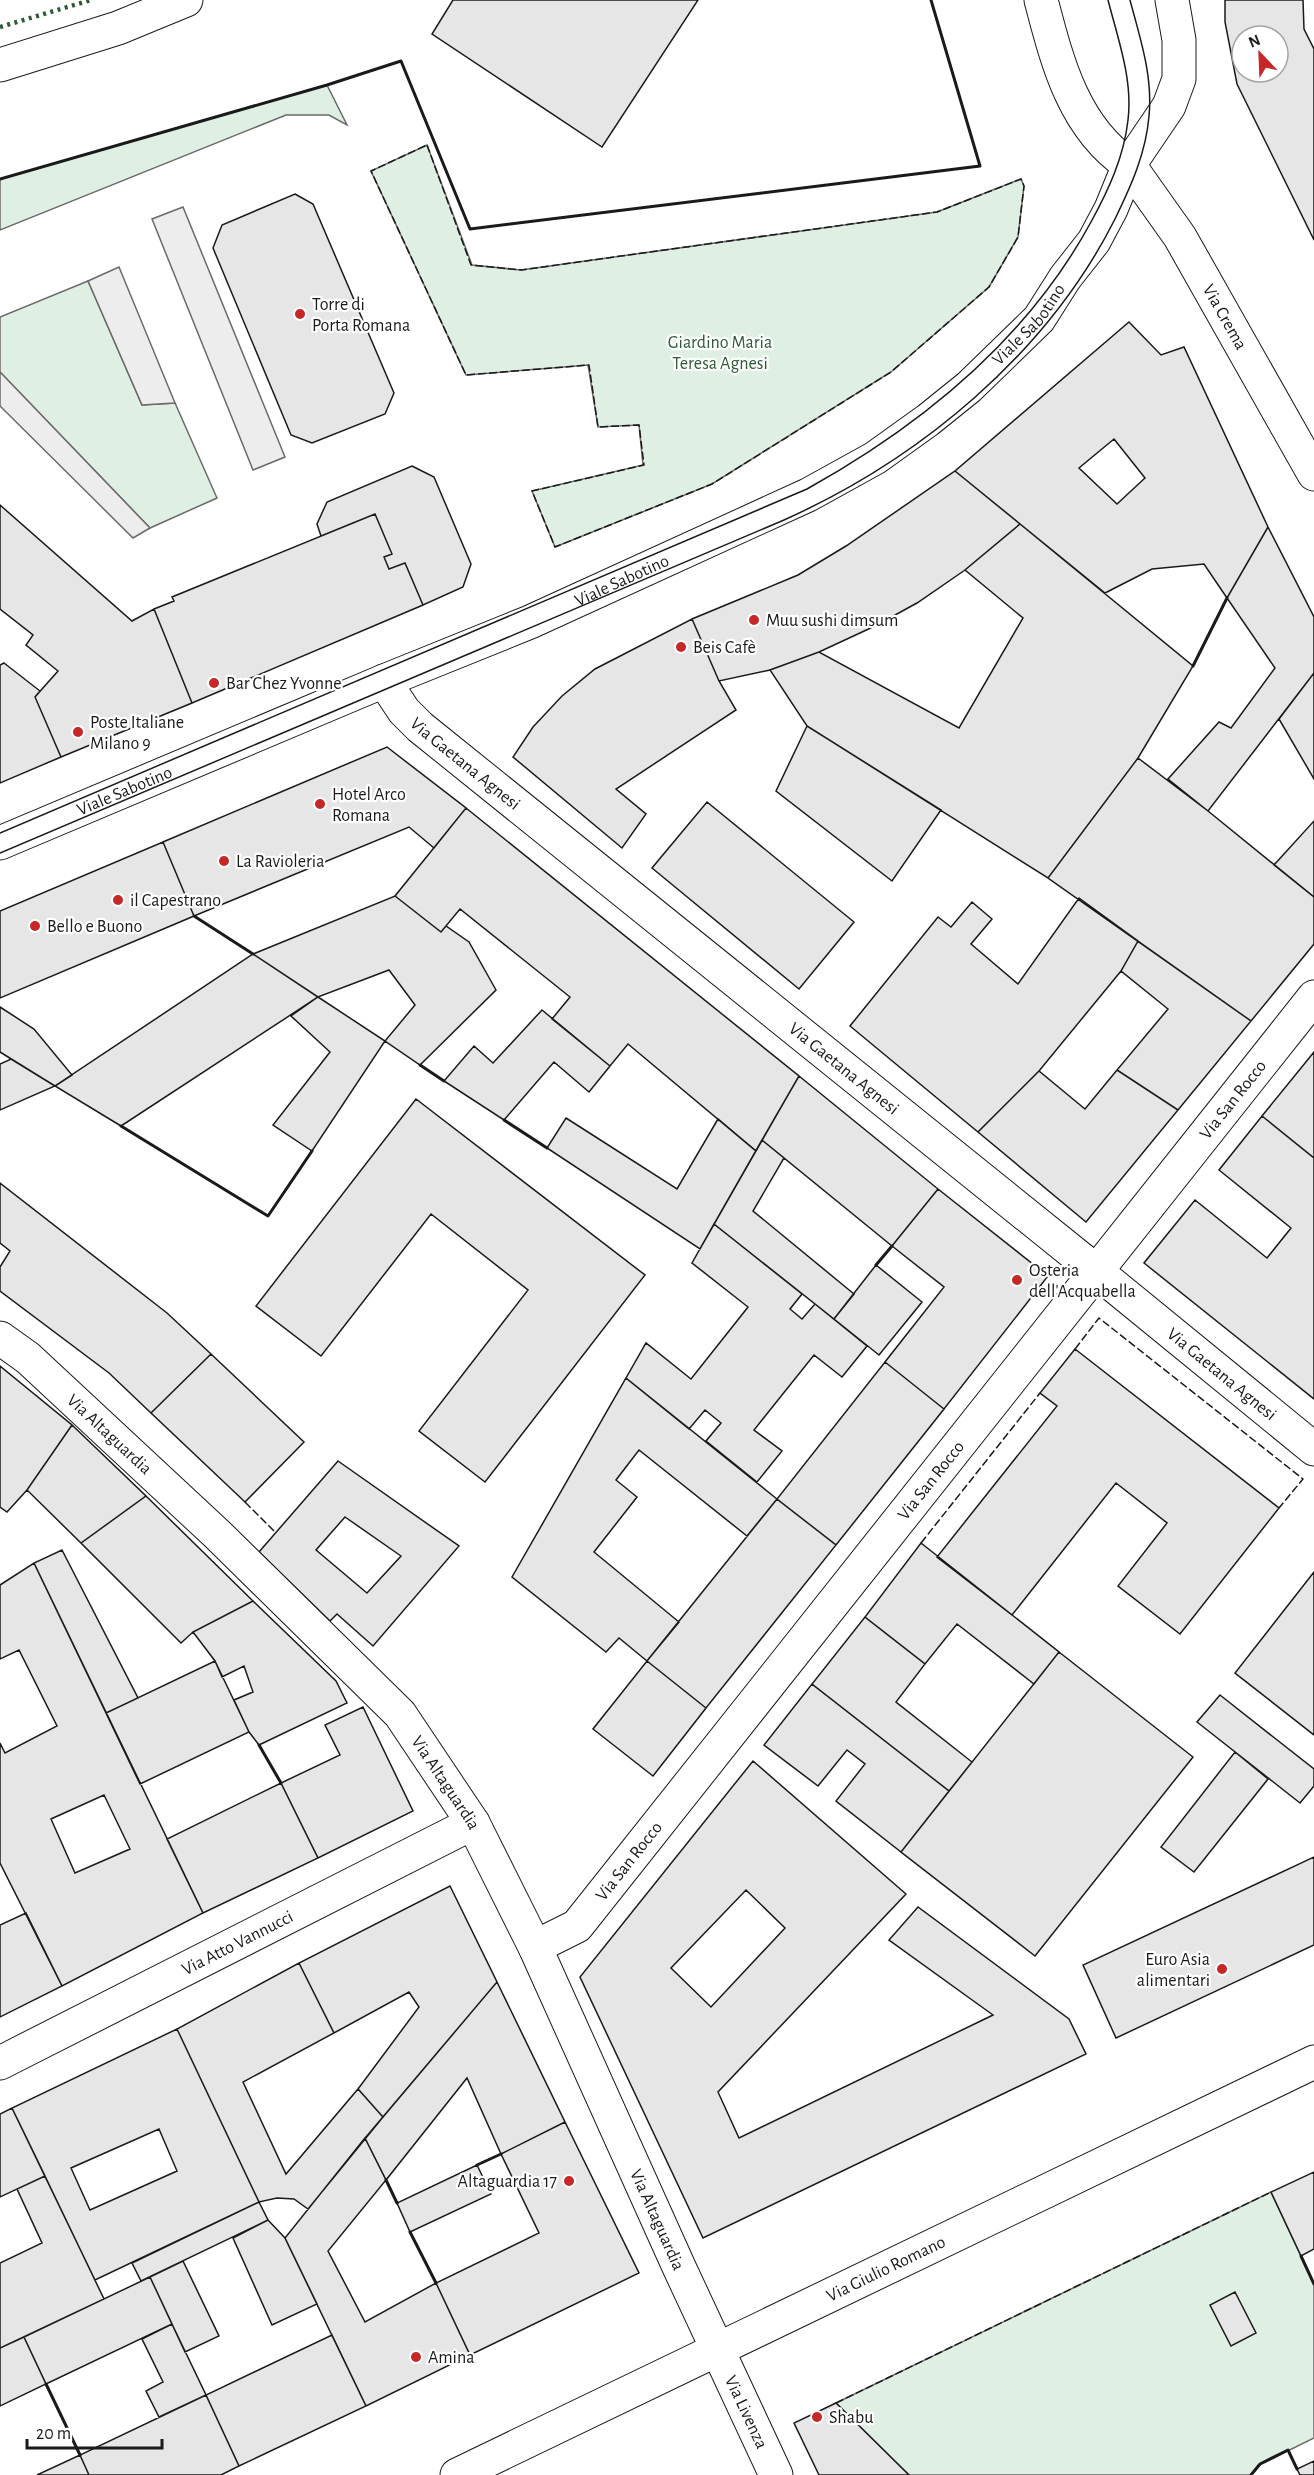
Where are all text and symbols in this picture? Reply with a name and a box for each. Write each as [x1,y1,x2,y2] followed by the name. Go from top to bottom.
[1230,24,1290,84] north arrow
[1246,32,1263,51] text: N
[989,281,1069,369] street label: Viale Sabotino
[1199,282,1250,353] street label: Via Crema
[312,296,410,335] place label: Torre di Porta Romana
[293,307,307,321] marker: Torre di Porta Romana
[668,334,772,373] park label: Giardino Maria Teresa Agnesi
[572,552,672,610] street label: Viale Sabotino
[766,612,899,630] place label: Muu sushi dimsum
[747,613,761,627] marker: Muu sushi dimsum
[693,639,756,657] place label: Beis Cafè
[674,640,688,654] marker: Beis Cafè
[226,675,342,693] place label: Bar Chez Yvonne
[207,676,221,690] marker: Bar Chez Yvonne
[90,714,184,753] place label: Poste Italiane Milano 9
[406,715,523,814] street label: Via Gaetana Agnesi
[71,725,85,739] marker: Poste Italiane Milano 9
[75,763,175,819] street label: Viale Sabotino
[332,786,406,825] place label: Hotel Arco Romana
[313,797,327,811] marker: Hotel Arco Romana
[236,853,325,871] place label: La Ravioleria
[217,854,231,868] marker: La Ravioleria
[130,892,221,910] place label: il Capestrano
[111,893,125,907] marker: il Capestrano
[47,918,143,936] place label: Bello e Buono
[28,919,42,933] marker: Bello e Buono
[785,1020,902,1118] street label: Via Gaetana Agnesi
[1197,1057,1270,1143] street label: Via San Rocco
[1029,1262,1136,1301] place label: Osteria dell'Acquabella
[1010,1273,1024,1287] marker: Osteria dell'Acquabella
[1163,1325,1279,1424] street label: Via Gaetana Agnesi
[63,1391,155,1478] street label: Via Altaguardia
[895,1438,968,1524] street label: Via San Rocco
[407,1733,483,1833] street label: Via Altaguardia
[593,1819,666,1904] street label: Via San Rocco
[179,1908,296,1979] street label: Via Atto Vannucci
[1137,1951,1210,1990] place label: Euro Asia alimentari
[1215,1962,1229,1976] marker: Euro Asia alimentari
[626,2167,687,2273] street label: Via Altaguardia
[458,2173,557,2191] place label: Altaguardia 17
[562,2174,576,2188] marker: Altaguardia 17
[824,2233,949,2305] street label: Via Giulio Romano
[428,2349,475,2367] place label: Amina
[409,2350,423,2364] marker: Amina
[721,2373,770,2452] street label: Via Livenza
[829,2409,873,2427] place label: Shabu
[810,2410,824,2424] marker: Shabu
[27,2412,162,2450] scale bar
[36,2425,71,2443] text: 20 m

